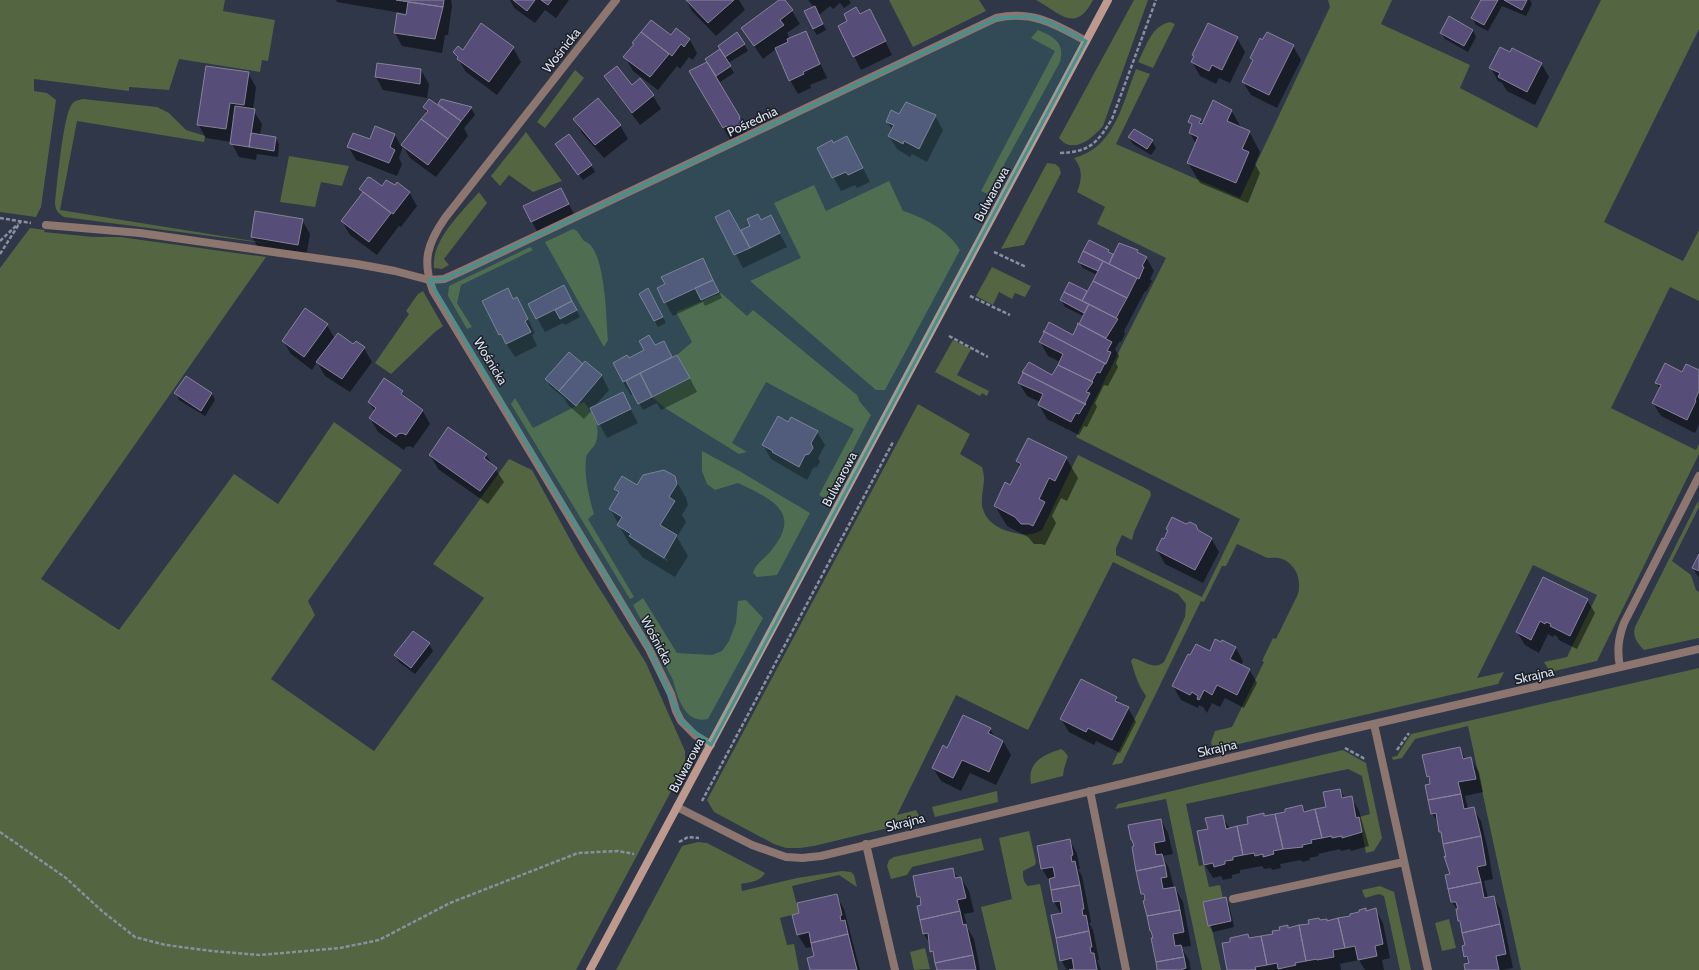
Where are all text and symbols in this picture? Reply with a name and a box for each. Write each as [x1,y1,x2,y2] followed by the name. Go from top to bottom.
[539,24,584,76] street label: Wośnicka
[724,102,780,140] street label: Pośrednia
[970,163,1012,224] street label: Bulwarowa
[471,334,512,388] street label: Wośnicka
[818,448,860,509] street label: Bulwarowa
[638,613,677,667] street label: Wośnicka
[1513,663,1556,688] street label: Skrajna
[665,734,707,795] street label: Bulwarowa
[1196,736,1239,761] street label: Skrajna
[884,809,927,836] street label: Skrajna

